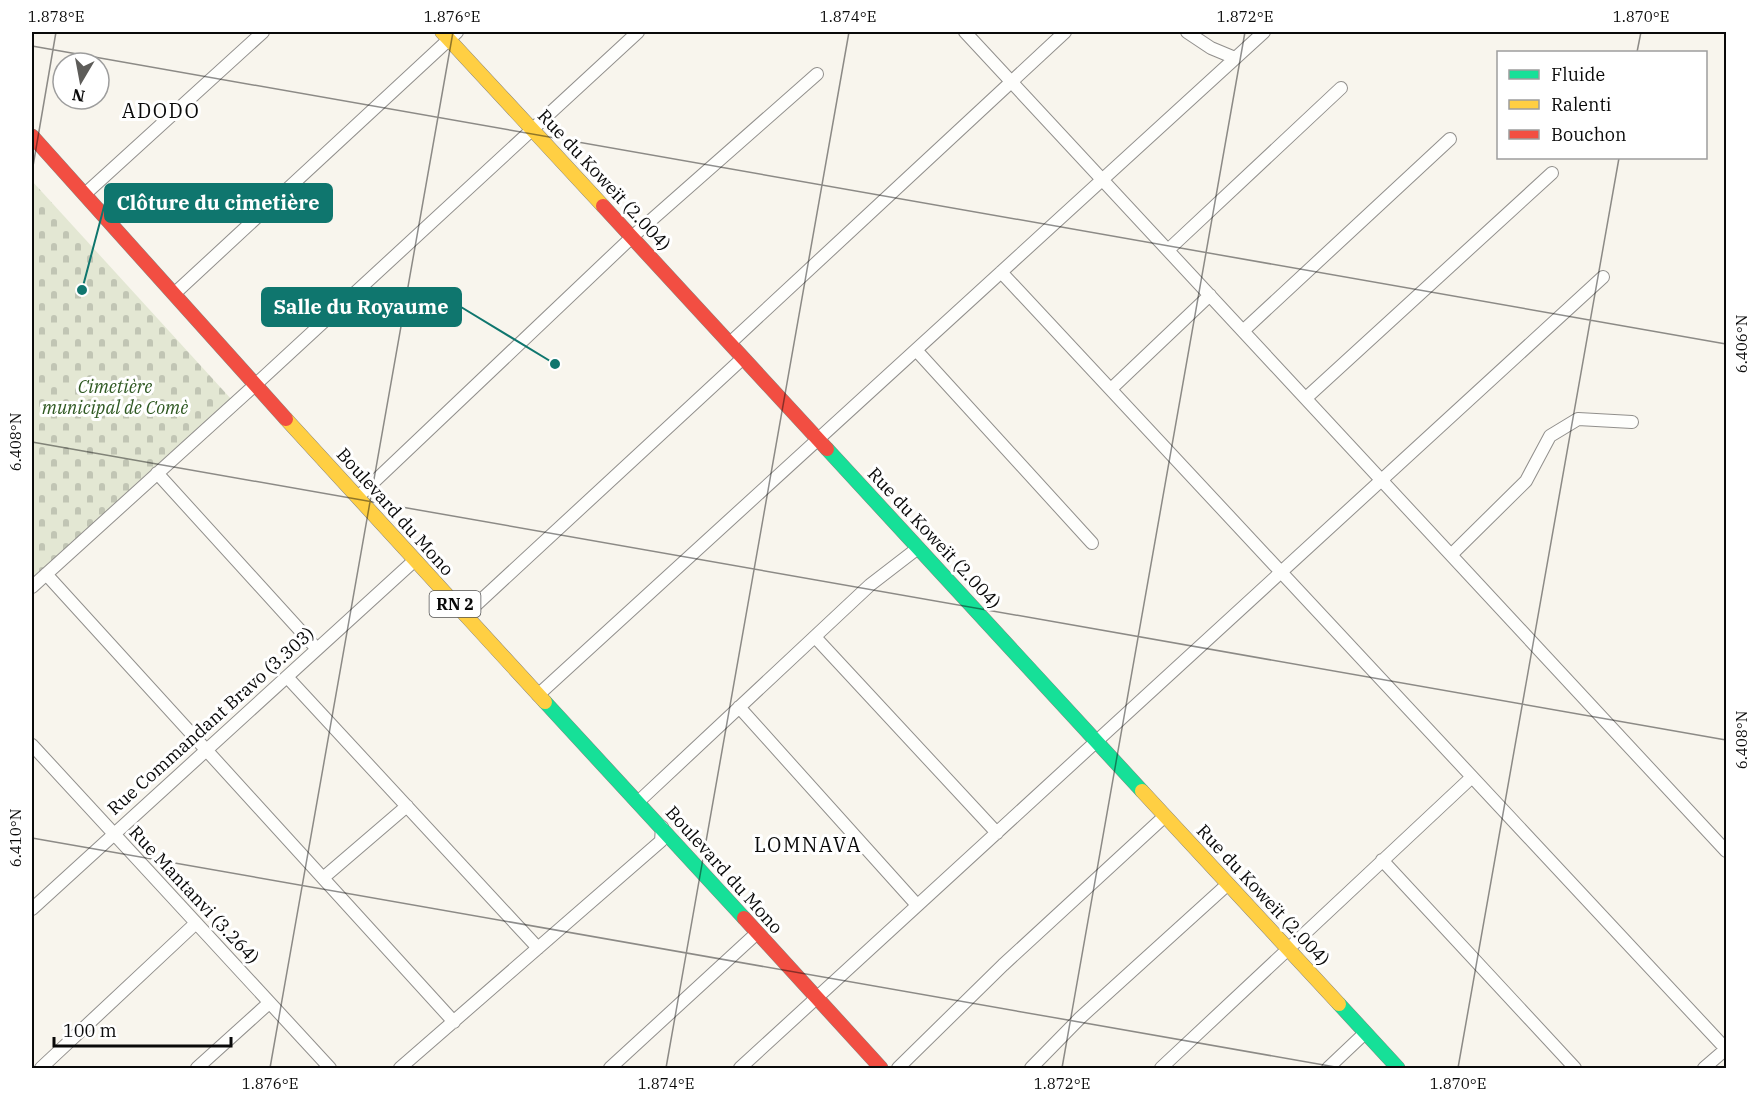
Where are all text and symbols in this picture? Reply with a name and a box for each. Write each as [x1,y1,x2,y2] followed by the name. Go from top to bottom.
[28,7,84,26] text: 1.878°E
[424,7,480,26] text: 1.876°E
[820,7,876,26] text: 1.874°E
[1217,7,1273,26] text: 1.872°E
[1613,7,1669,26] text: 1.870°E
[51,51,111,111] north arrow
[1497,51,1707,159] legend
[1551,63,1605,86] text: Fluide
[70,85,86,107] text: N
[1551,93,1612,116] text: Ralenti
[122,97,200,124] district label: ADODO
[533,104,676,255] street label: Rue du Koweït (2.004)
[1551,123,1627,146] text: Bouchon
[105,184,332,222] callout: Clôture du cimetière
[117,189,319,216] text: Clôture du cimetière
[262,288,461,326] callout: Salle du Royaume
[274,293,448,320] text: Salle du Royaume
[1732,315,1751,373] text: 6.406°N
[42,375,188,419] park label: Cimetière municipal de Comè
[6,413,25,471] text: 6.408°N
[332,443,459,580] street label: Boulevard du Mono
[863,462,1006,613] street label: Rue du Koweït (2.004)
[430,591,480,617] road number: RN 2
[103,622,319,820] street label: Rue Commandant Bravo (3.303)
[1732,711,1751,769] text: 6.408°N
[661,801,788,938] street label: Boulevard du Mono
[6,809,25,867] text: 6.410°N
[1192,819,1335,970] street label: Rue du Koweït (2.004)
[124,821,264,969] street label: Rue Mantanvi (3.264)
[754,831,862,858] district label: LOMNAVA
[54,1010,231,1048] scale bar
[63,1019,117,1042] text: 100 m
[242,1074,298,1093] text: 1.876°E
[638,1074,694,1093] text: 1.874°E
[1034,1074,1090,1093] text: 1.872°E
[1430,1074,1486,1093] text: 1.870°E

